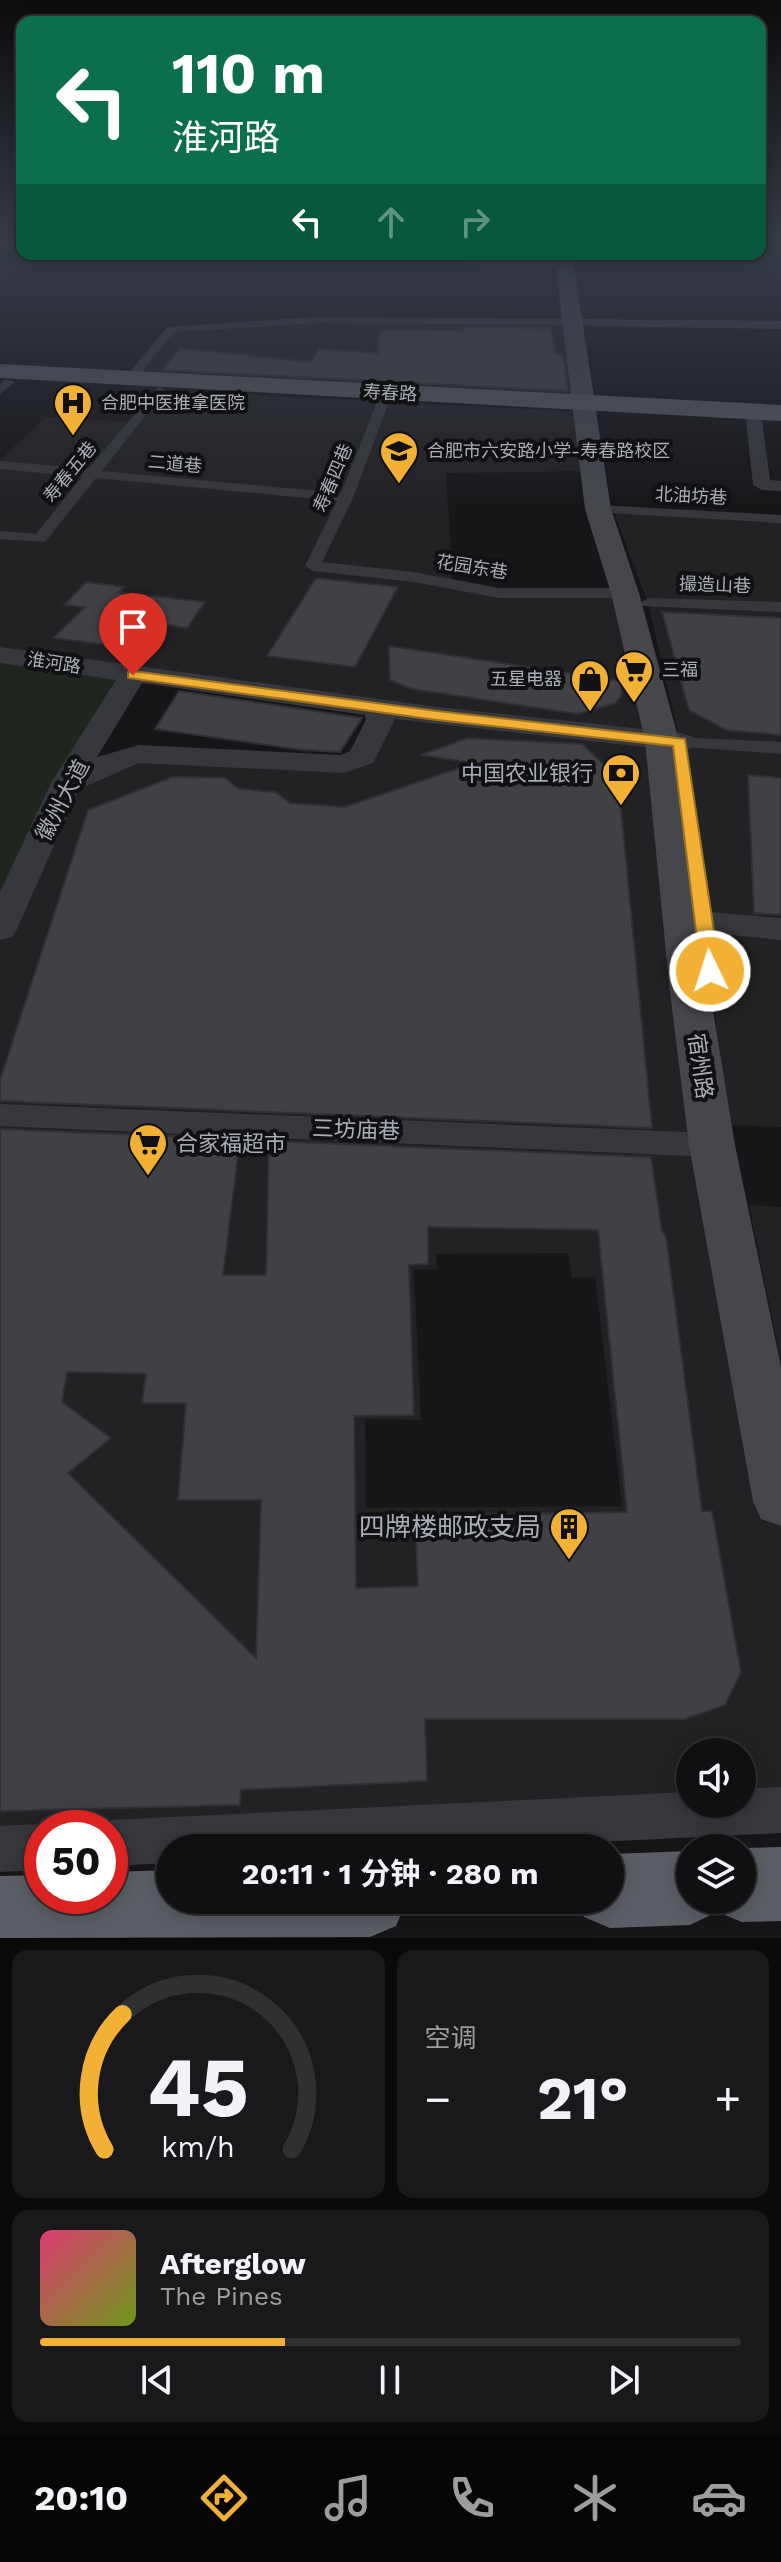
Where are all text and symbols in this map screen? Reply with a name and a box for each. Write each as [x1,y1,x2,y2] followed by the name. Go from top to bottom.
[172,41,325,107] text: 110 m
[40,48,144,152] icon: left
[172,117,280,159] text: 淮河路
[285,200,329,244] icon: left
[369,200,413,244] icon: ahead
[453,200,497,244] icon: right
[363,381,418,404] street label: 寿春路
[52,382,94,437] hospital icon: 合肥中医推拿医院
[101,392,245,413] place label: 合肥中医推拿医院
[378,430,420,485] school or university icon: 合肥市六安路小学-寿春路校区
[39,437,100,506] street label: 寿春五巷
[427,440,670,461] place label: 合肥市六安路小学-寿春路校区
[309,441,356,515] street label: 寿春四巷
[147,451,203,476] street label: 二道巷
[655,483,728,508] street label: 北油坊巷
[435,551,509,583] street label: 花园东巷
[679,573,751,596] street label: 撮造山巷
[99,593,167,675] pin
[111,605,155,649] icon: arrive
[26,648,82,677] street label: 淮河路
[613,649,655,704] supermarket icon: 三福
[569,658,611,713] shop icon: 五星电器
[662,659,698,680] place label: 三福
[490,668,562,689] place label: 五星电器
[600,752,642,807] bank icon: 中国农业银行
[31,756,94,845] street label: 徽州大道
[461,761,593,786] place label: 中国农业银行
[668,929,752,1013] position arrow
[684,1032,717,1100] street label: 宿州路
[312,1115,400,1144] street label: 三坊庙巷
[127,1122,169,1177] supermarket icon: 合家福超市
[176,1131,286,1156] place label: 合家福超市
[548,1506,590,1561] building icon: 四牌楼邮政支局
[359,1512,541,1542] place label: 四牌楼邮政支局
[676,1738,756,1914] map controls
[676,1738,756,1818] button: sound
[24,1810,128,1914] speed limit sign: 50
[676,1834,756,1914] button: layers
[242,1856,538,1891] text: 20:11 · 1 分钟 · 280 m
[425,2023,477,2053] text: 空调
[147,2039,249,2136] text: 45
[537,2063,628,2134] text: 21°
[425,2073,451,2125] text: −
[714,2073,741,2125] text: +
[161,2130,235,2164] text: km/h
[160,2246,306,2281] text: Afterglow
[160,2281,283,2311] text: The Pines
[135,2358,179,2402] icon: previous
[368,2358,412,2402] icon: pause
[602,2358,646,2402] icon: next
[196,2470,252,2526] icon: directions
[320,2470,376,2526] icon: music
[444,2470,500,2526] icon: phone
[567,2470,623,2526] icon: climate
[691,2470,747,2526] icon: car
[34,2477,128,2519] text: 20:10

